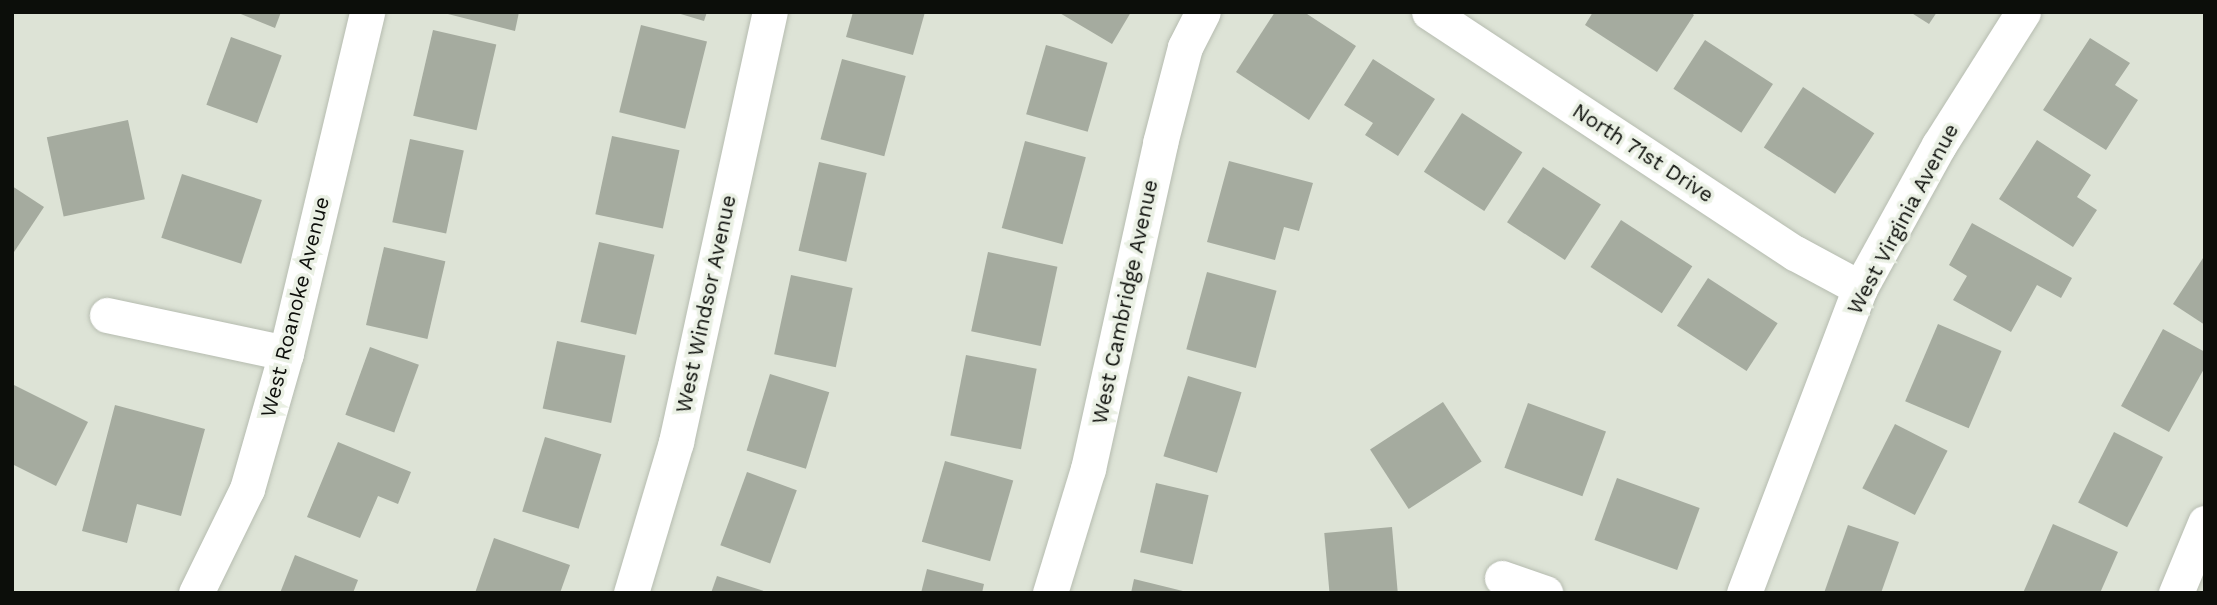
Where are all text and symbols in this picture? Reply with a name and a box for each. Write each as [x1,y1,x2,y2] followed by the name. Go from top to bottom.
[1567,98,1719,208] street label: North 71st Drive
[1842,118,1964,320] street label: West Virginia Avenue
[1087,177,1163,427] street label: West Cambridge Avenue
[670,192,742,416] street label: West Windsor Avenue
[255,194,335,420] street label: West Roanoke Avenue

